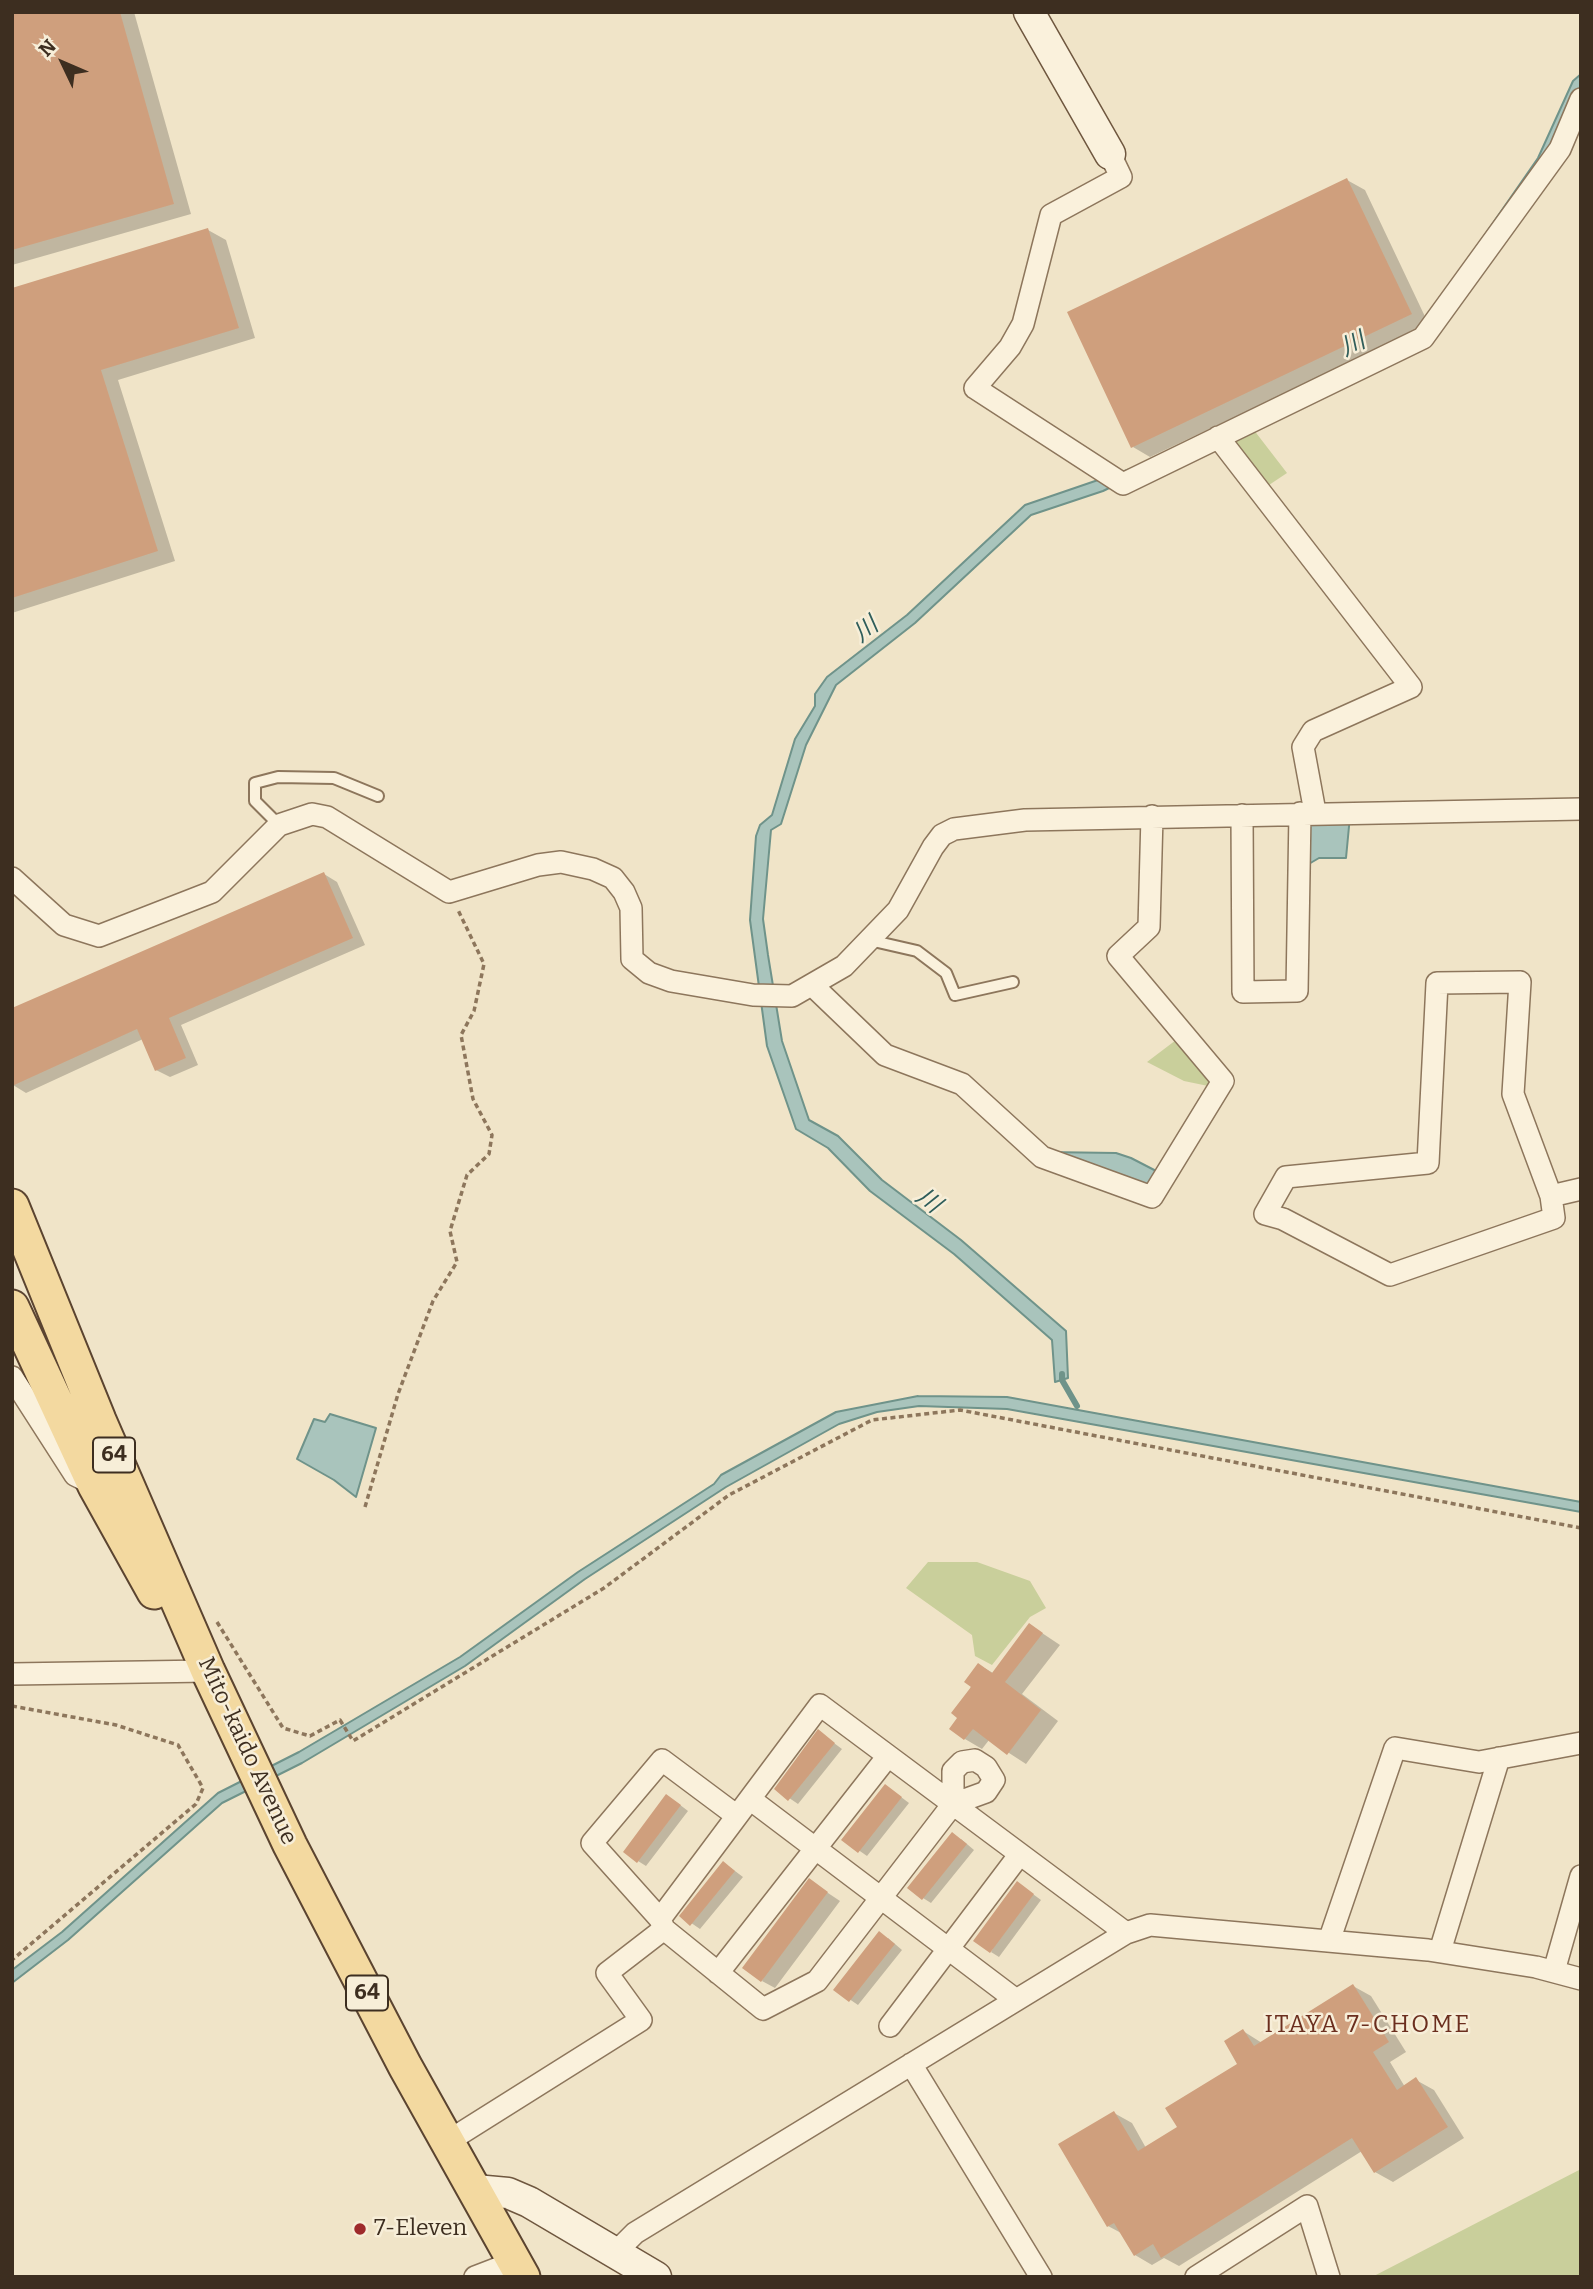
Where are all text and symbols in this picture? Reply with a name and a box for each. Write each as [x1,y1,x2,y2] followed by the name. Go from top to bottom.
[28,28,98,98] north arrow
[34,35,61,61] text: N
[1336,327,1370,363] water label: 川
[848,611,884,649] water label: 川
[910,1182,946,1220] water label: 川
[93,1438,135,1472] road number: 64
[192,1653,302,1849] street label: Mito-kaido Avenue
[346,1976,388,2010] road number: 64
[1266,2011,1470,2039] district label: ITAYA 7-CHOME
[374,2215,467,2243] place label: 7-Eleven
[352,2221,368,2237] marker: 7-Eleven

